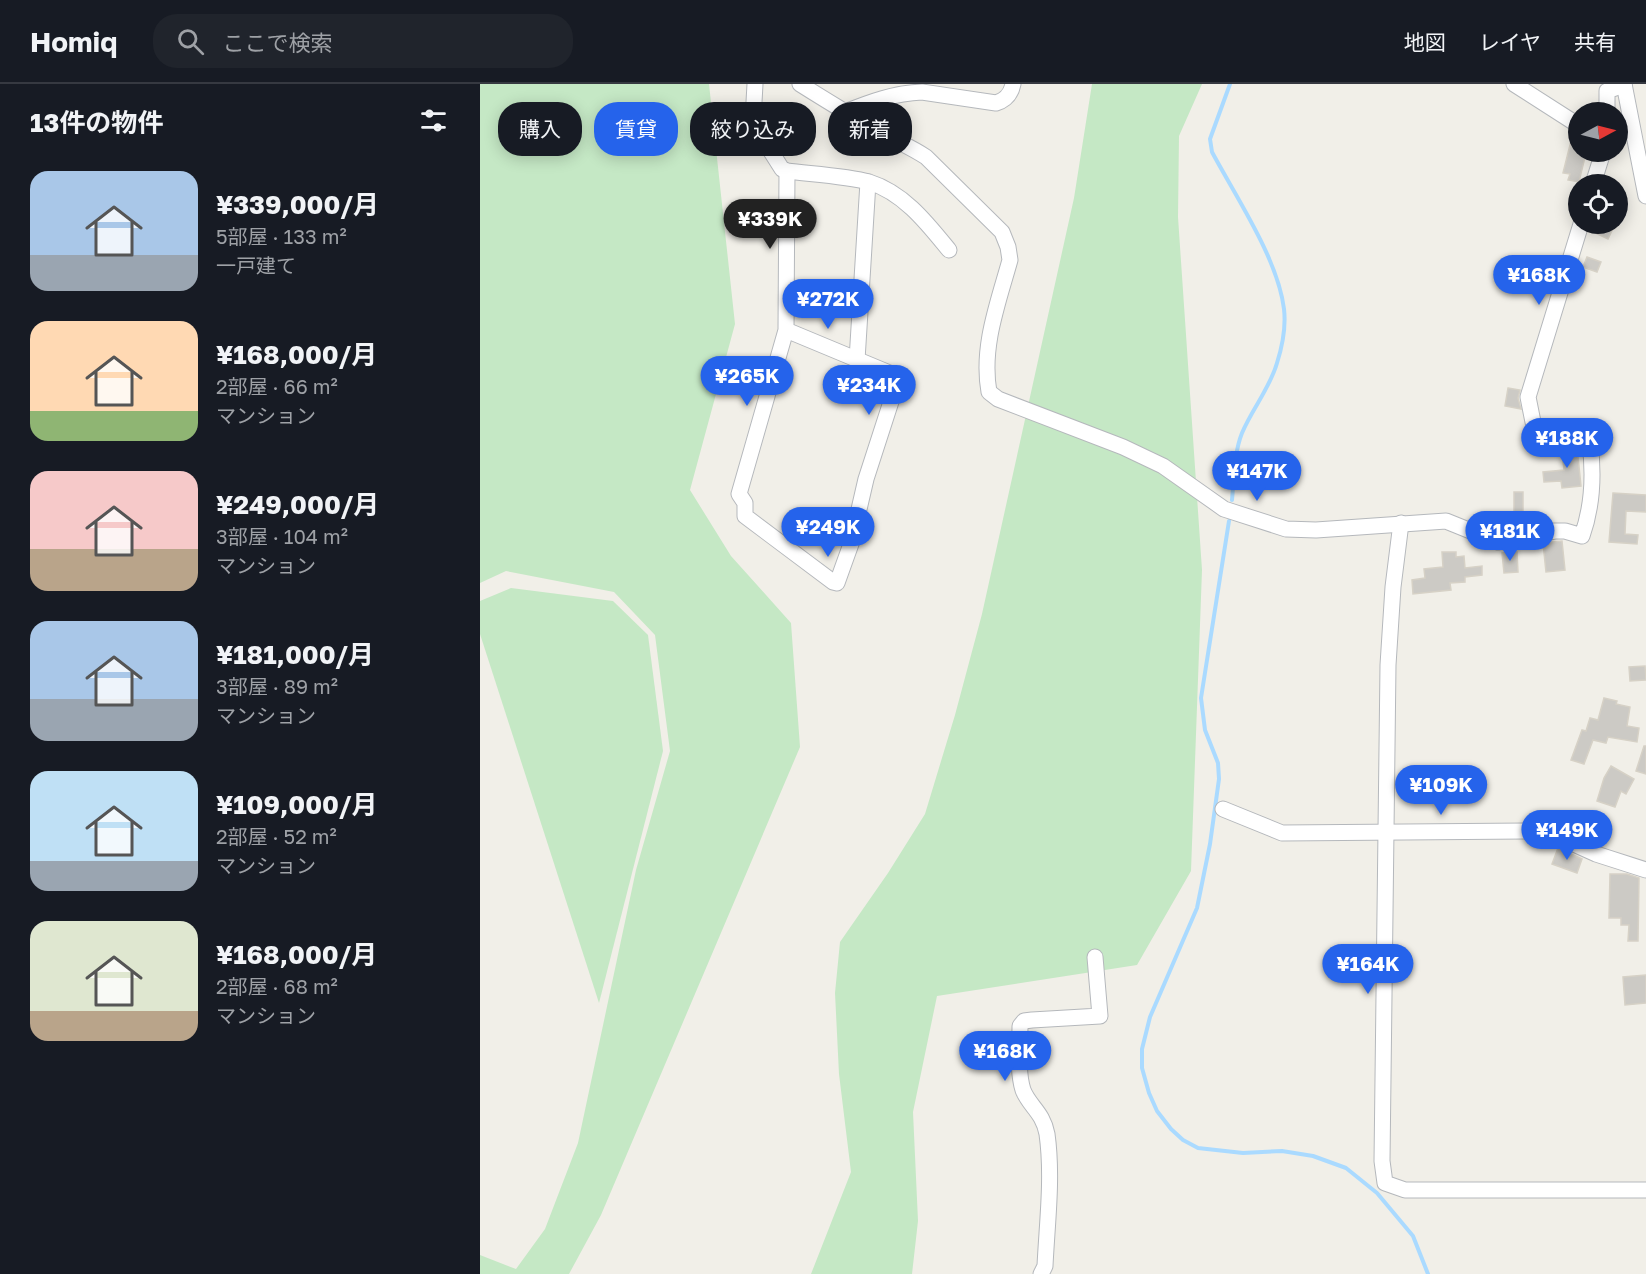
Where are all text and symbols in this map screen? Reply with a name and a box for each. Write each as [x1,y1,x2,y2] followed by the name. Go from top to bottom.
[153,14,573,68] search box
[30,25,117,58] text: Homiq
[174,25,207,58] icon: search
[222,29,333,56] text: ここで検索
[1404,29,1446,55] text: 地図
[1479,29,1541,55] text: レイヤ
[1574,29,1616,55] text: 共有
[498,102,582,156] chip: 購入
[594,102,678,156] chip: 賃貸
[690,102,816,156] chip: 絞り込み
[828,102,912,156] chip: 新着
[1568,102,1628,162] north arrow
[1568,102,1628,234] map controls
[417,104,450,137] icon: filters
[30,107,163,138] text: 13件の物件
[1568,174,1628,234] button: locate
[216,189,379,220] text: ¥339,000/月
[78,195,150,267] icon: home
[728,199,812,250] pin: ¥339K
[738,206,802,230] text: ¥339K
[216,224,347,248] text: 5部屋 · 133 m²
[216,253,296,277] text: 一戸建て
[1497,255,1581,306] pin: ¥168K
[1507,262,1571,286] text: ¥168K
[786,279,870,330] pin: ¥272K
[797,286,860,310] text: ¥272K
[216,339,377,370] text: ¥168,000/月
[78,345,150,417] icon: home
[705,356,789,407] pin: ¥265K
[715,363,779,387] text: ¥265K
[827,365,911,416] pin: ¥234K
[837,372,901,396] text: ¥234K
[216,374,338,398] text: 2部屋 · 66 m²
[216,403,316,427] text: マンション
[1525,418,1609,469] pin: ¥188K
[1535,425,1599,449] text: ¥188K
[1215,451,1299,502] pin: ¥147K
[1226,458,1288,482] text: ¥147K
[216,489,379,520] text: ¥249,000/月
[78,495,150,567] icon: home
[786,507,870,558] pin: ¥249K
[1468,511,1552,562] pin: ¥181K
[795,514,861,538] text: ¥249K
[1479,518,1541,542] text: ¥181K
[216,524,348,548] text: 3部屋 · 104 m²
[216,553,316,577] text: マンション
[216,639,374,670] text: ¥181,000/月
[78,645,150,717] icon: home
[216,674,338,698] text: 3部屋 · 89 m²
[216,703,316,727] text: マンション
[1399,765,1483,816] pin: ¥109K
[1409,772,1473,796] text: ¥109K
[216,789,377,820] text: ¥109,000/月
[78,795,150,867] icon: home
[1525,810,1609,861] pin: ¥149K
[1535,817,1599,841] text: ¥149K
[216,824,337,848] text: 2部屋 · 52 m²
[216,853,316,877] text: マンション
[216,939,377,970] text: ¥168,000/月
[1326,944,1410,995] pin: ¥164K
[78,945,150,1017] icon: home
[1336,951,1400,975] text: ¥164K
[216,974,338,998] text: 2部屋 · 68 m²
[216,1003,316,1027] text: マンション
[963,1031,1047,1082] pin: ¥168K
[973,1038,1037,1062] text: ¥168K

